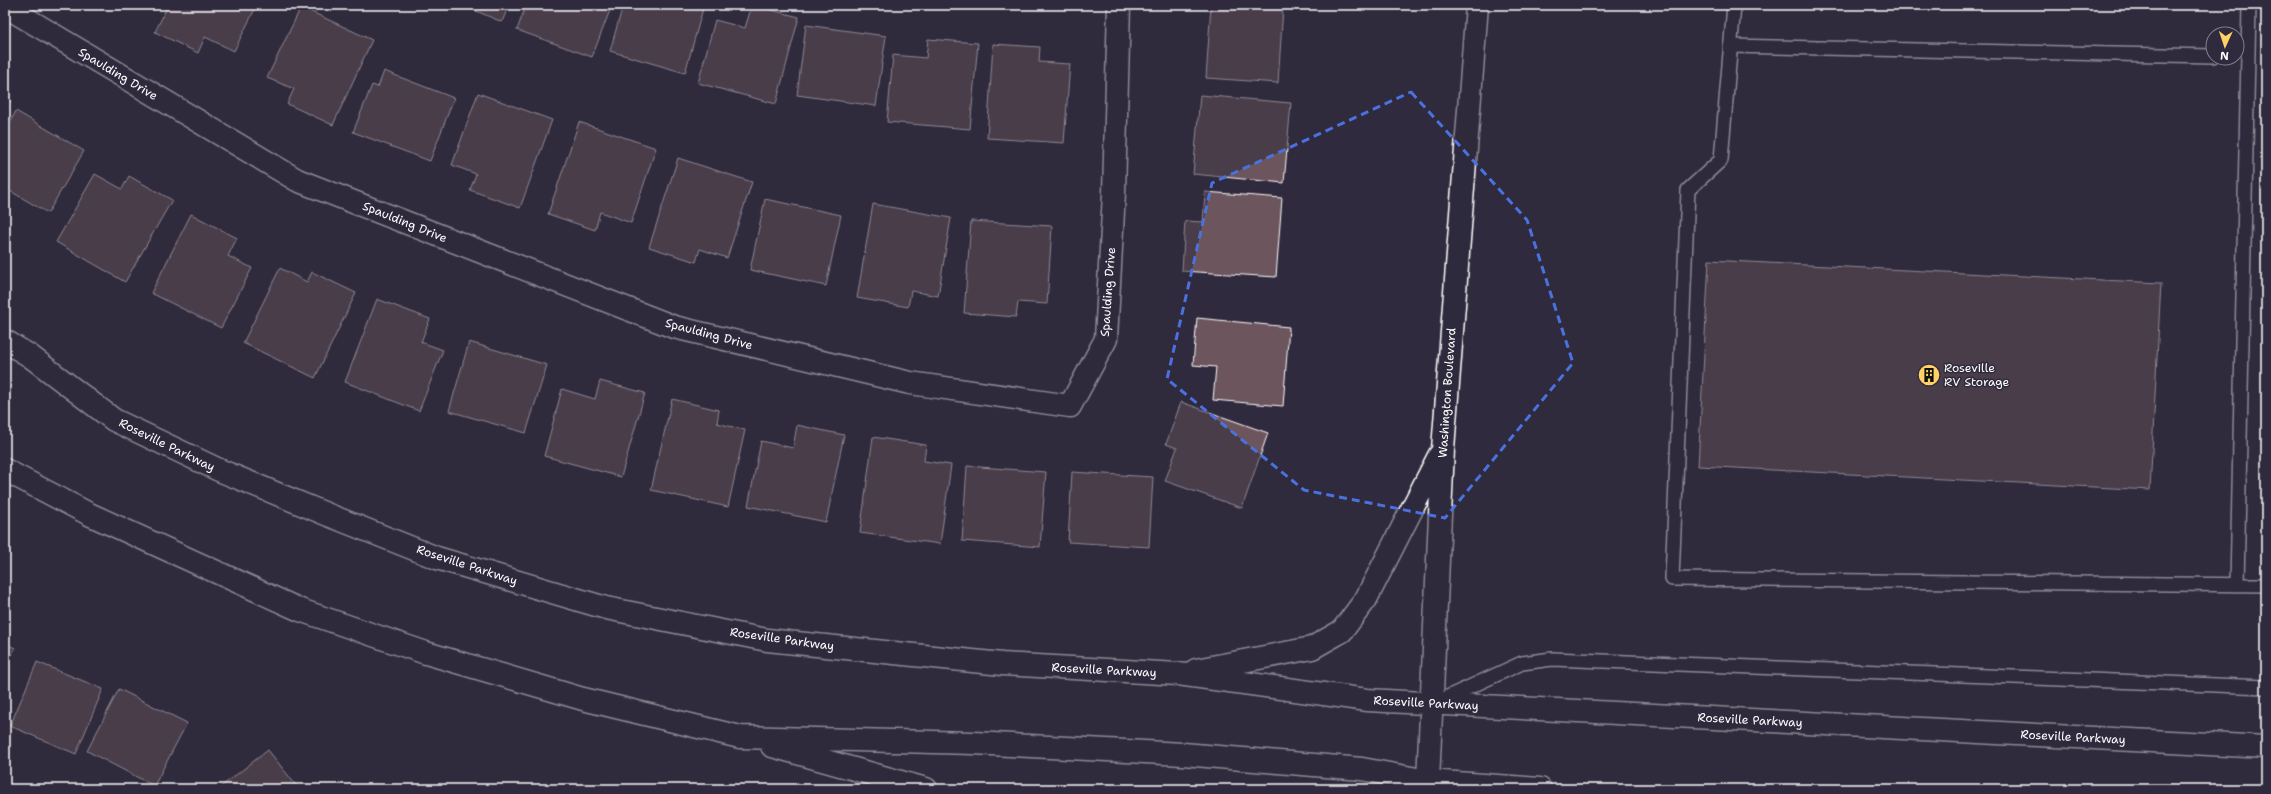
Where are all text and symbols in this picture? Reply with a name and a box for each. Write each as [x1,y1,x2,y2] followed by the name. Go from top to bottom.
[2205,26,2245,66] north arrow
[75,44,161,104] street label: Spaulding Drive
[2219,48,2229,63] text: N
[360,198,450,246] street label: Spaulding Drive
[1097,246,1119,337] street label: Spaulding Drive
[664,315,755,353] street label: Spaulding Drive
[1434,327,1460,459] street label: Washington Boulevard
[1944,360,2010,390] place label: Roseville RV Storage
[1916,362,1942,388] building icon: Roseville RV Storage
[116,415,218,475] street label: Roseville Parkway
[415,541,520,589] street label: Roseville Parkway
[729,624,835,654] street label: Roseville Parkway
[1051,659,1157,681] street label: Roseville Parkway
[1373,692,1479,714] street label: Roseville Parkway
[1697,709,1803,731] street label: Roseville Parkway
[2020,726,2126,748] street label: Roseville Parkway

